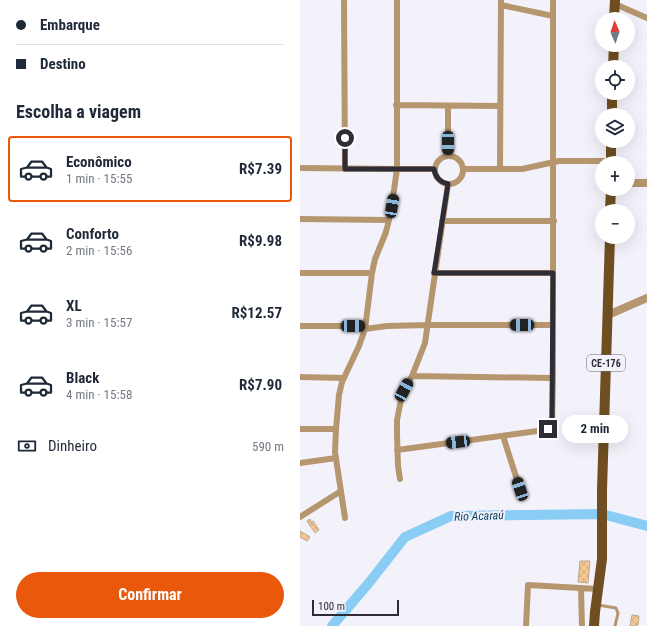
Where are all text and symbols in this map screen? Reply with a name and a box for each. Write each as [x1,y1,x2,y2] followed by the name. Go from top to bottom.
[595,12,635,52] north arrow
[595,12,635,244] map controls
[40,16,100,34] text: Embarque
[40,55,86,73] text: Destino
[595,60,635,100] button: locate
[16,101,141,122] text: Escolha a viagem
[595,108,635,148] button: layers
[336,129,354,147] route start
[442,131,454,155] car
[18,151,54,187] icon: car
[66,153,132,171] text: Econômico
[595,156,635,196] button: +
[239,160,282,178] text: R$7.39
[66,171,132,186] text: 1 min · 15:55
[384,193,400,219] car
[595,204,635,244] button: −
[18,223,54,259] icon: car
[66,225,119,243] text: Conforto
[239,232,282,250] text: R$9.98
[66,243,132,258] text: 2 min · 15:56
[18,295,54,331] icon: car
[66,297,82,315] text: XL
[231,304,282,322] text: R$12.57
[66,315,132,330] text: 3 min · 15:57
[510,319,534,331] car
[341,320,365,332] car
[587,355,625,371] road number: CE-176
[18,367,54,403] icon: car
[66,369,99,387] text: Black
[239,376,282,394] text: R$7.90
[393,377,415,403] car
[66,387,132,402] text: 4 min · 15:58
[562,415,628,443] callout: 2 min
[539,420,557,438] route end
[581,421,609,436] text: 2 min
[16,435,38,457] icon: cash
[445,435,471,449] car
[48,437,97,455] text: Dinheiro
[252,439,284,454] text: 590 m
[511,476,529,502] car
[454,508,504,524] water label: Rio Acaraú
[16,572,284,618] button: Confirmar
[312,598,399,617] scale bar
[318,600,345,613] text: 100 m

